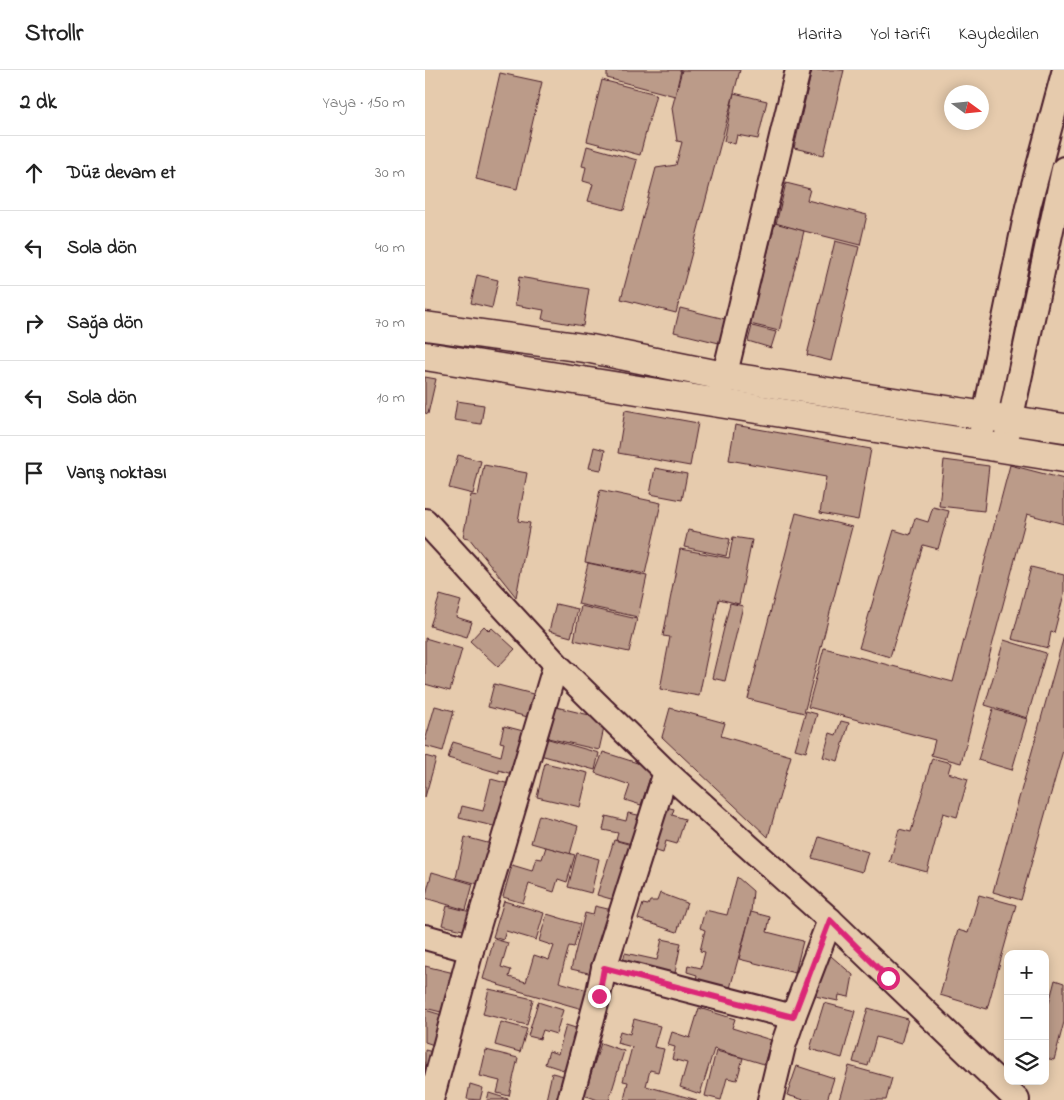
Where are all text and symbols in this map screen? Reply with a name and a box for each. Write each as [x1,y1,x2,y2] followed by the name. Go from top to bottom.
[25,17,83,52] text: Strollr
[797,22,842,48] text: Harita
[870,22,931,48] text: Yol tarifi
[959,22,1039,48] text: Kaydedilen
[944,85,989,130] north arrow
[20,88,57,118] text: 2 dk
[323,91,405,115] text: Yaya · 150 m
[20,159,48,187] icon: ahead
[67,160,176,187] text: Düz devam et
[375,161,405,185] text: 30 m
[20,234,48,262] icon: left
[67,235,137,262] text: Sola dön
[375,236,405,260] text: 40 m
[20,309,48,337] icon: right
[67,310,143,337] text: Sağa dön
[375,311,405,335] text: 70 m
[20,384,48,412] icon: left
[67,385,137,412] text: Sola dön
[377,386,405,410] text: 10 m
[20,459,48,487] icon: arrive
[67,460,167,487] text: Varış noktası
[1004,950,1049,1085] map controls
[1004,950,1049,995] button: +
[877,967,900,990] route start
[588,985,611,1008] route end
[1004,995,1049,1040] button: −
[1004,1040,1049,1085] button: layers

